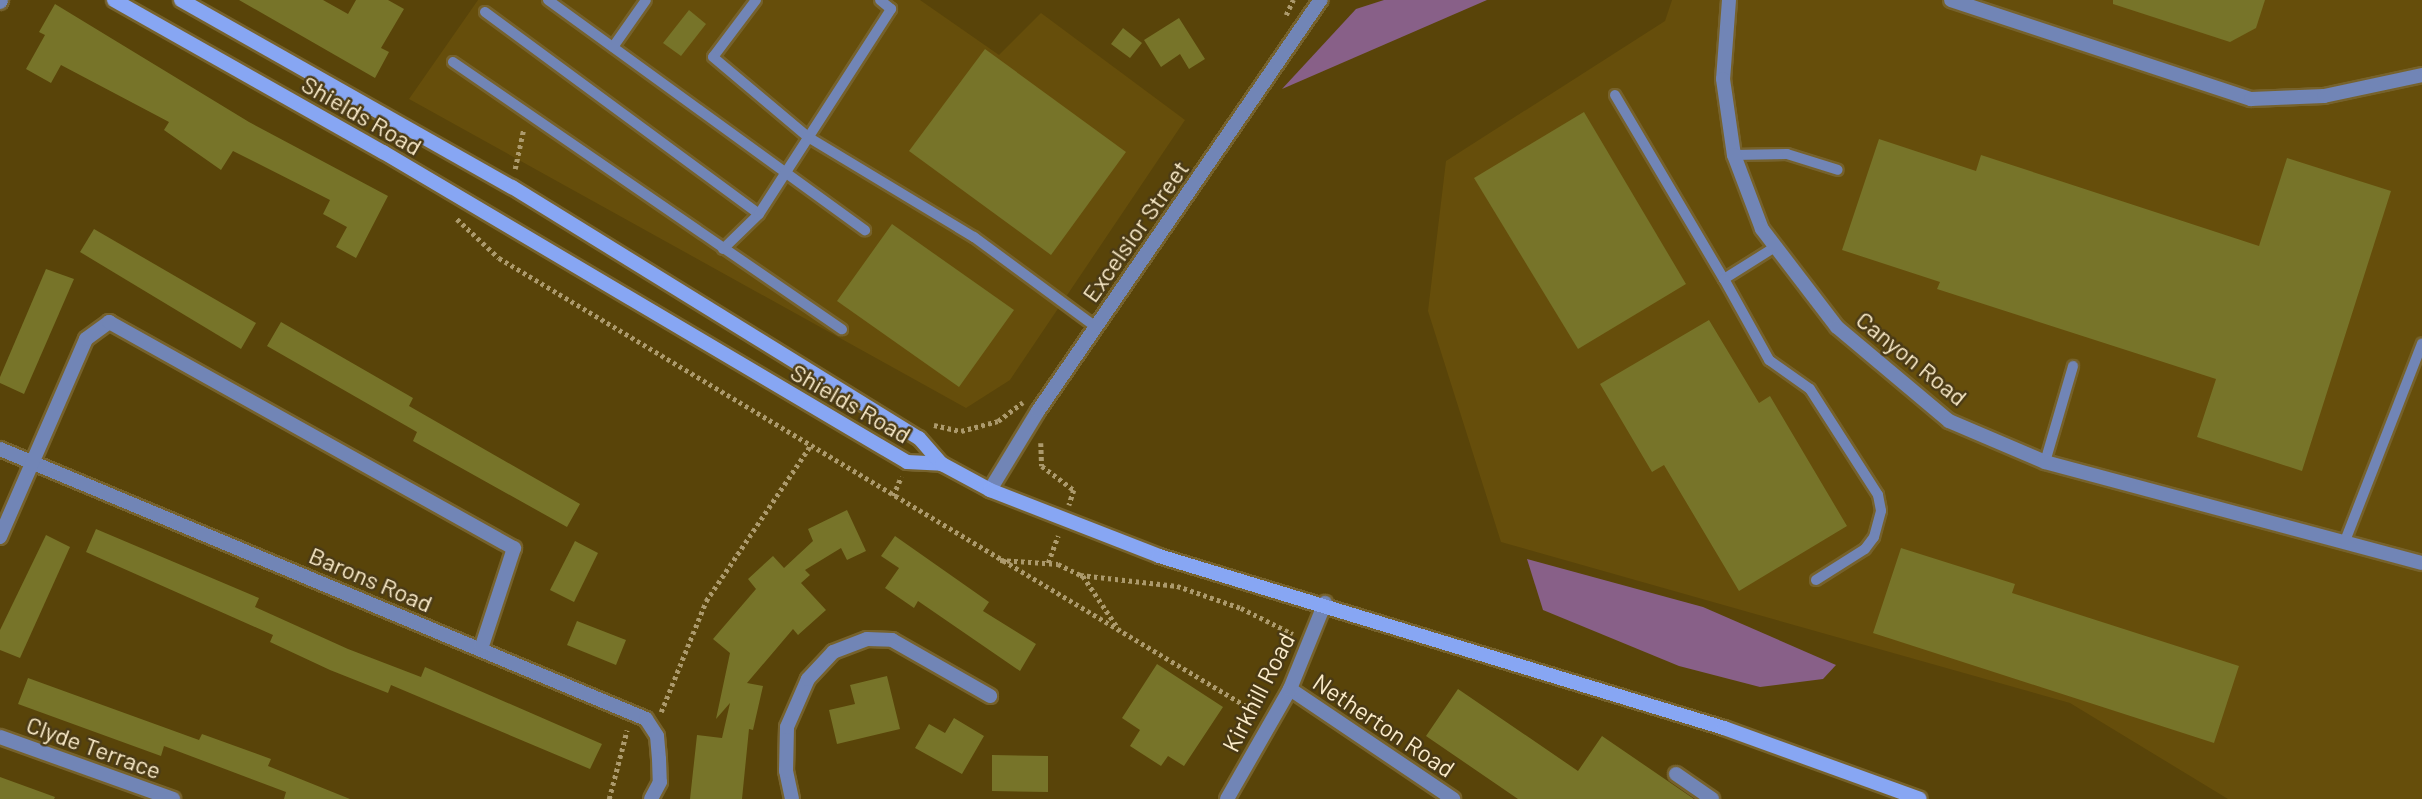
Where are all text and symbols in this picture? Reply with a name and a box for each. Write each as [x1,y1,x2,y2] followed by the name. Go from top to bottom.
[297,69,427,161] street label: Shields Road
[1076,155,1194,307] street label: Excelsior Street
[1851,305,1973,411] street label: Canyon Road
[786,357,916,449] street label: Shields Road
[305,540,437,618] street label: Barons Road
[1216,628,1300,756] street label: Kirkhill Road
[1308,667,1460,783] street label: Netherton Road
[23,709,165,785] street label: Clyde Terrace

